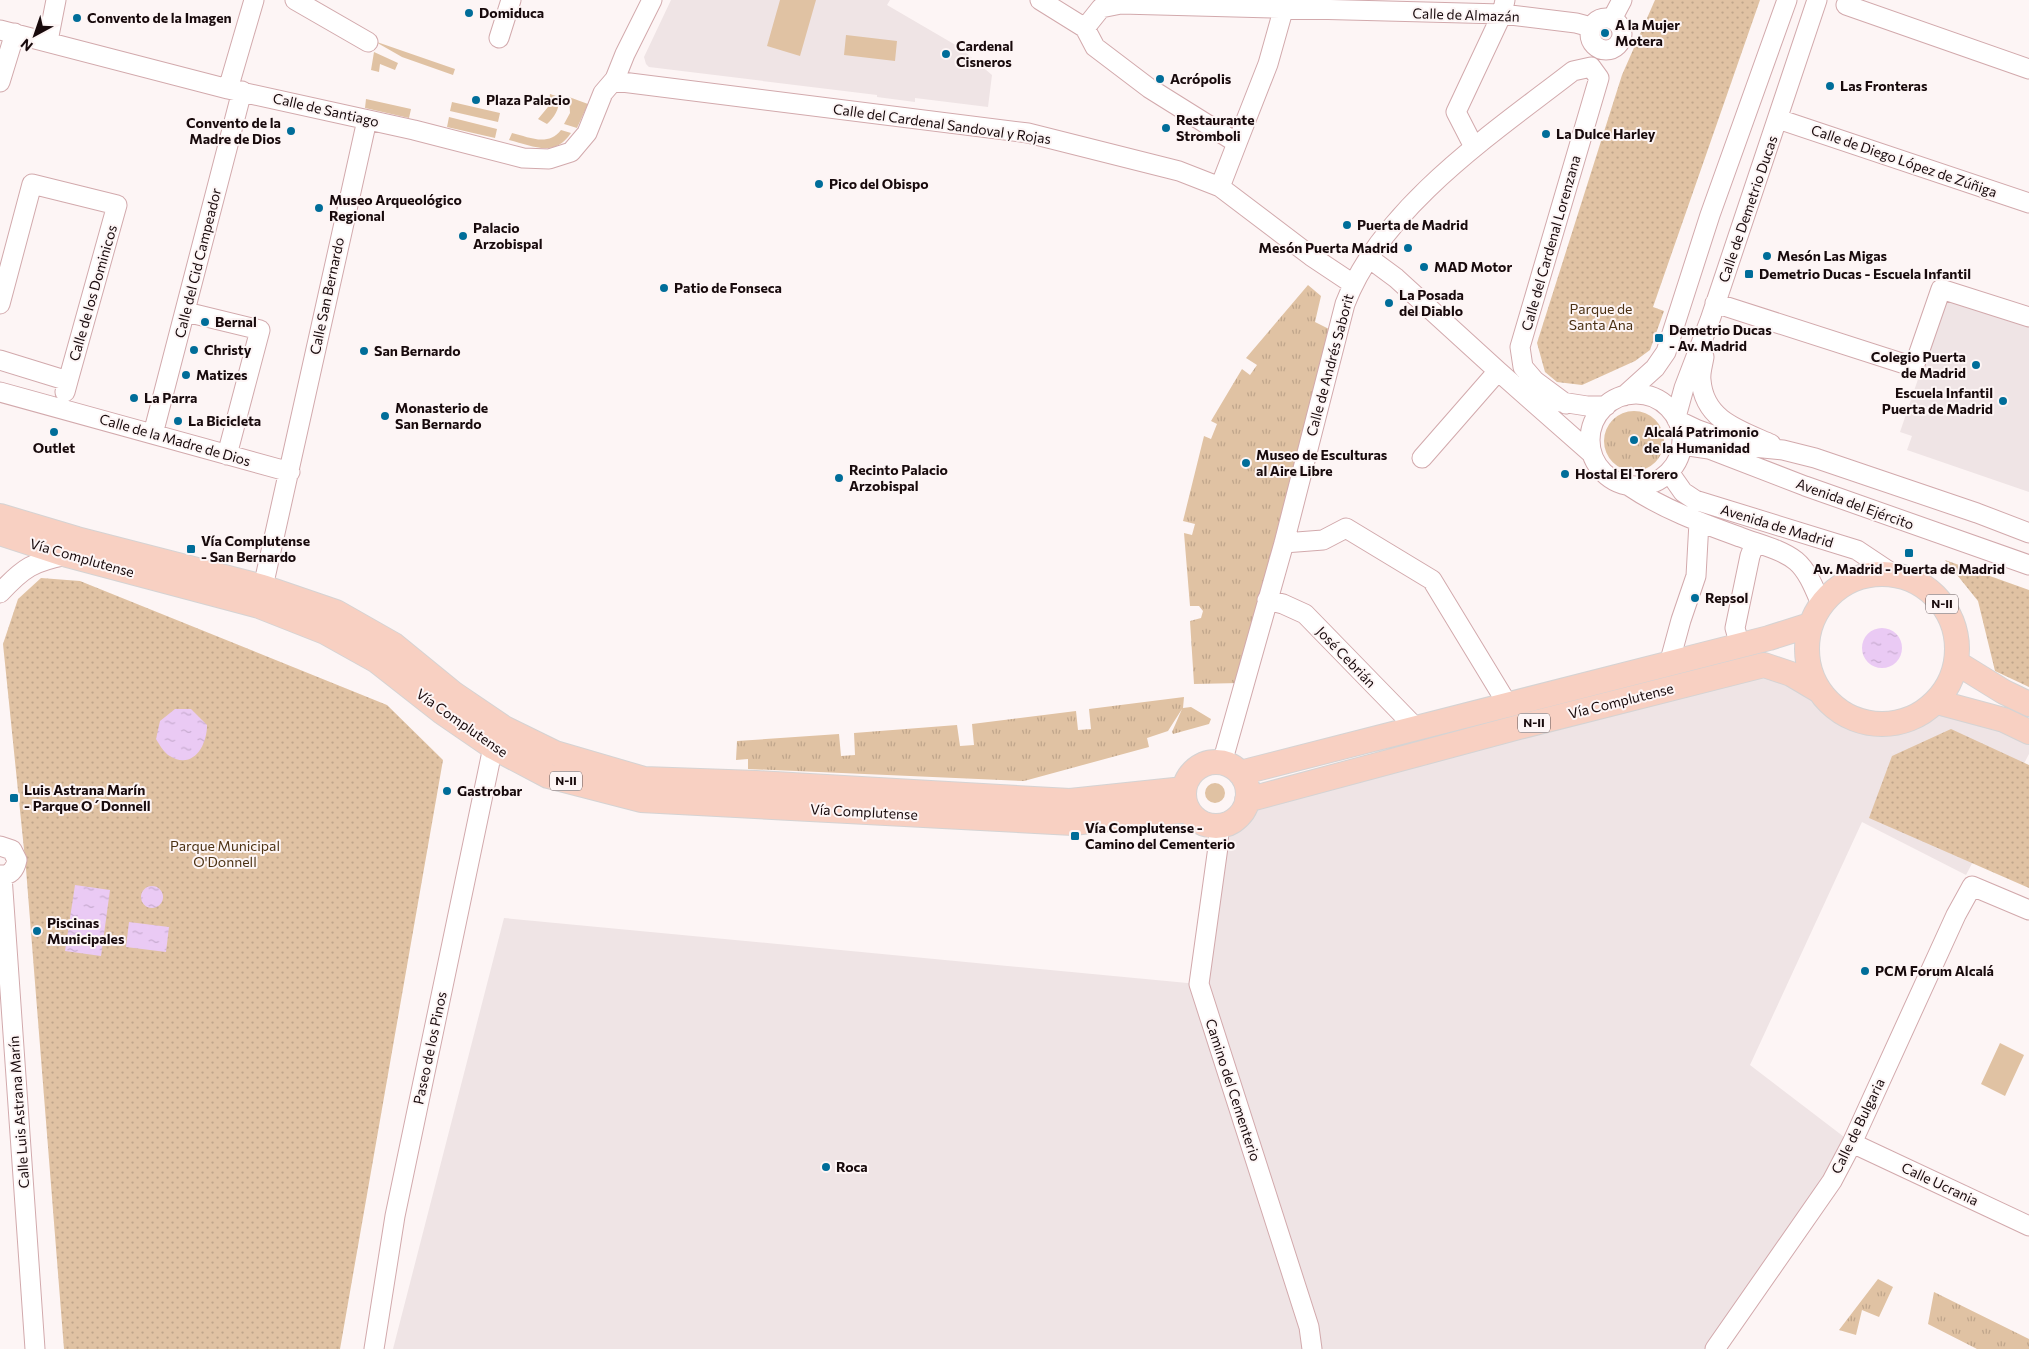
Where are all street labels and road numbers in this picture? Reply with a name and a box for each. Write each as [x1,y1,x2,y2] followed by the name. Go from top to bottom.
[1412,4,1520,25] street label: Calle de Almazán
[271,89,381,130] street label: Calle de Santiago
[832,100,1052,147] street label: Calle del Cardenal Sandoval y Rojas
[1809,121,1999,200] street label: Calle de Diego López de Zúñiga
[1714,133,1781,284] street label: Calle de Demetrio Ducas
[1517,153,1584,333] street label: Calle del Cardenal Lorenzana
[171,186,224,340] street label: Calle del Cid Campeador
[65,223,120,363] street label: Calle de los Dominicos
[306,236,347,356] street label: Calle San Bernardo
[1302,291,1357,438] street label: Calle de Andrés Saborit
[98,410,253,469] street label: Calle de la Madre de Dios
[1794,474,1916,533] street label: Avenida del Ejército
[1719,500,1836,551] street label: Avenida de Madrid
[28,535,136,581] street label: Vía Complutense
[1926,594,1958,614] road number: N-II
[1313,623,1380,691] street label: José Cebrián
[1567,679,1675,722] street label: Vía Complutense
[413,685,511,760] street label: Vía Complutense
[1518,714,1550,732] road number: N-II
[550,771,582,790] road number: N-II
[810,800,918,823] street label: Vía Complutense
[409,990,450,1106] street label: Paseo de los Pinos
[1202,1017,1265,1163] street label: Camino del Cementerio
[5,1035,32,1189] street label: Calle Luis Astrana Marín
[1827,1075,1888,1176] street label: Calle de Bulgaria
[1899,1158,1981,1209] street label: Calle Ucrania

